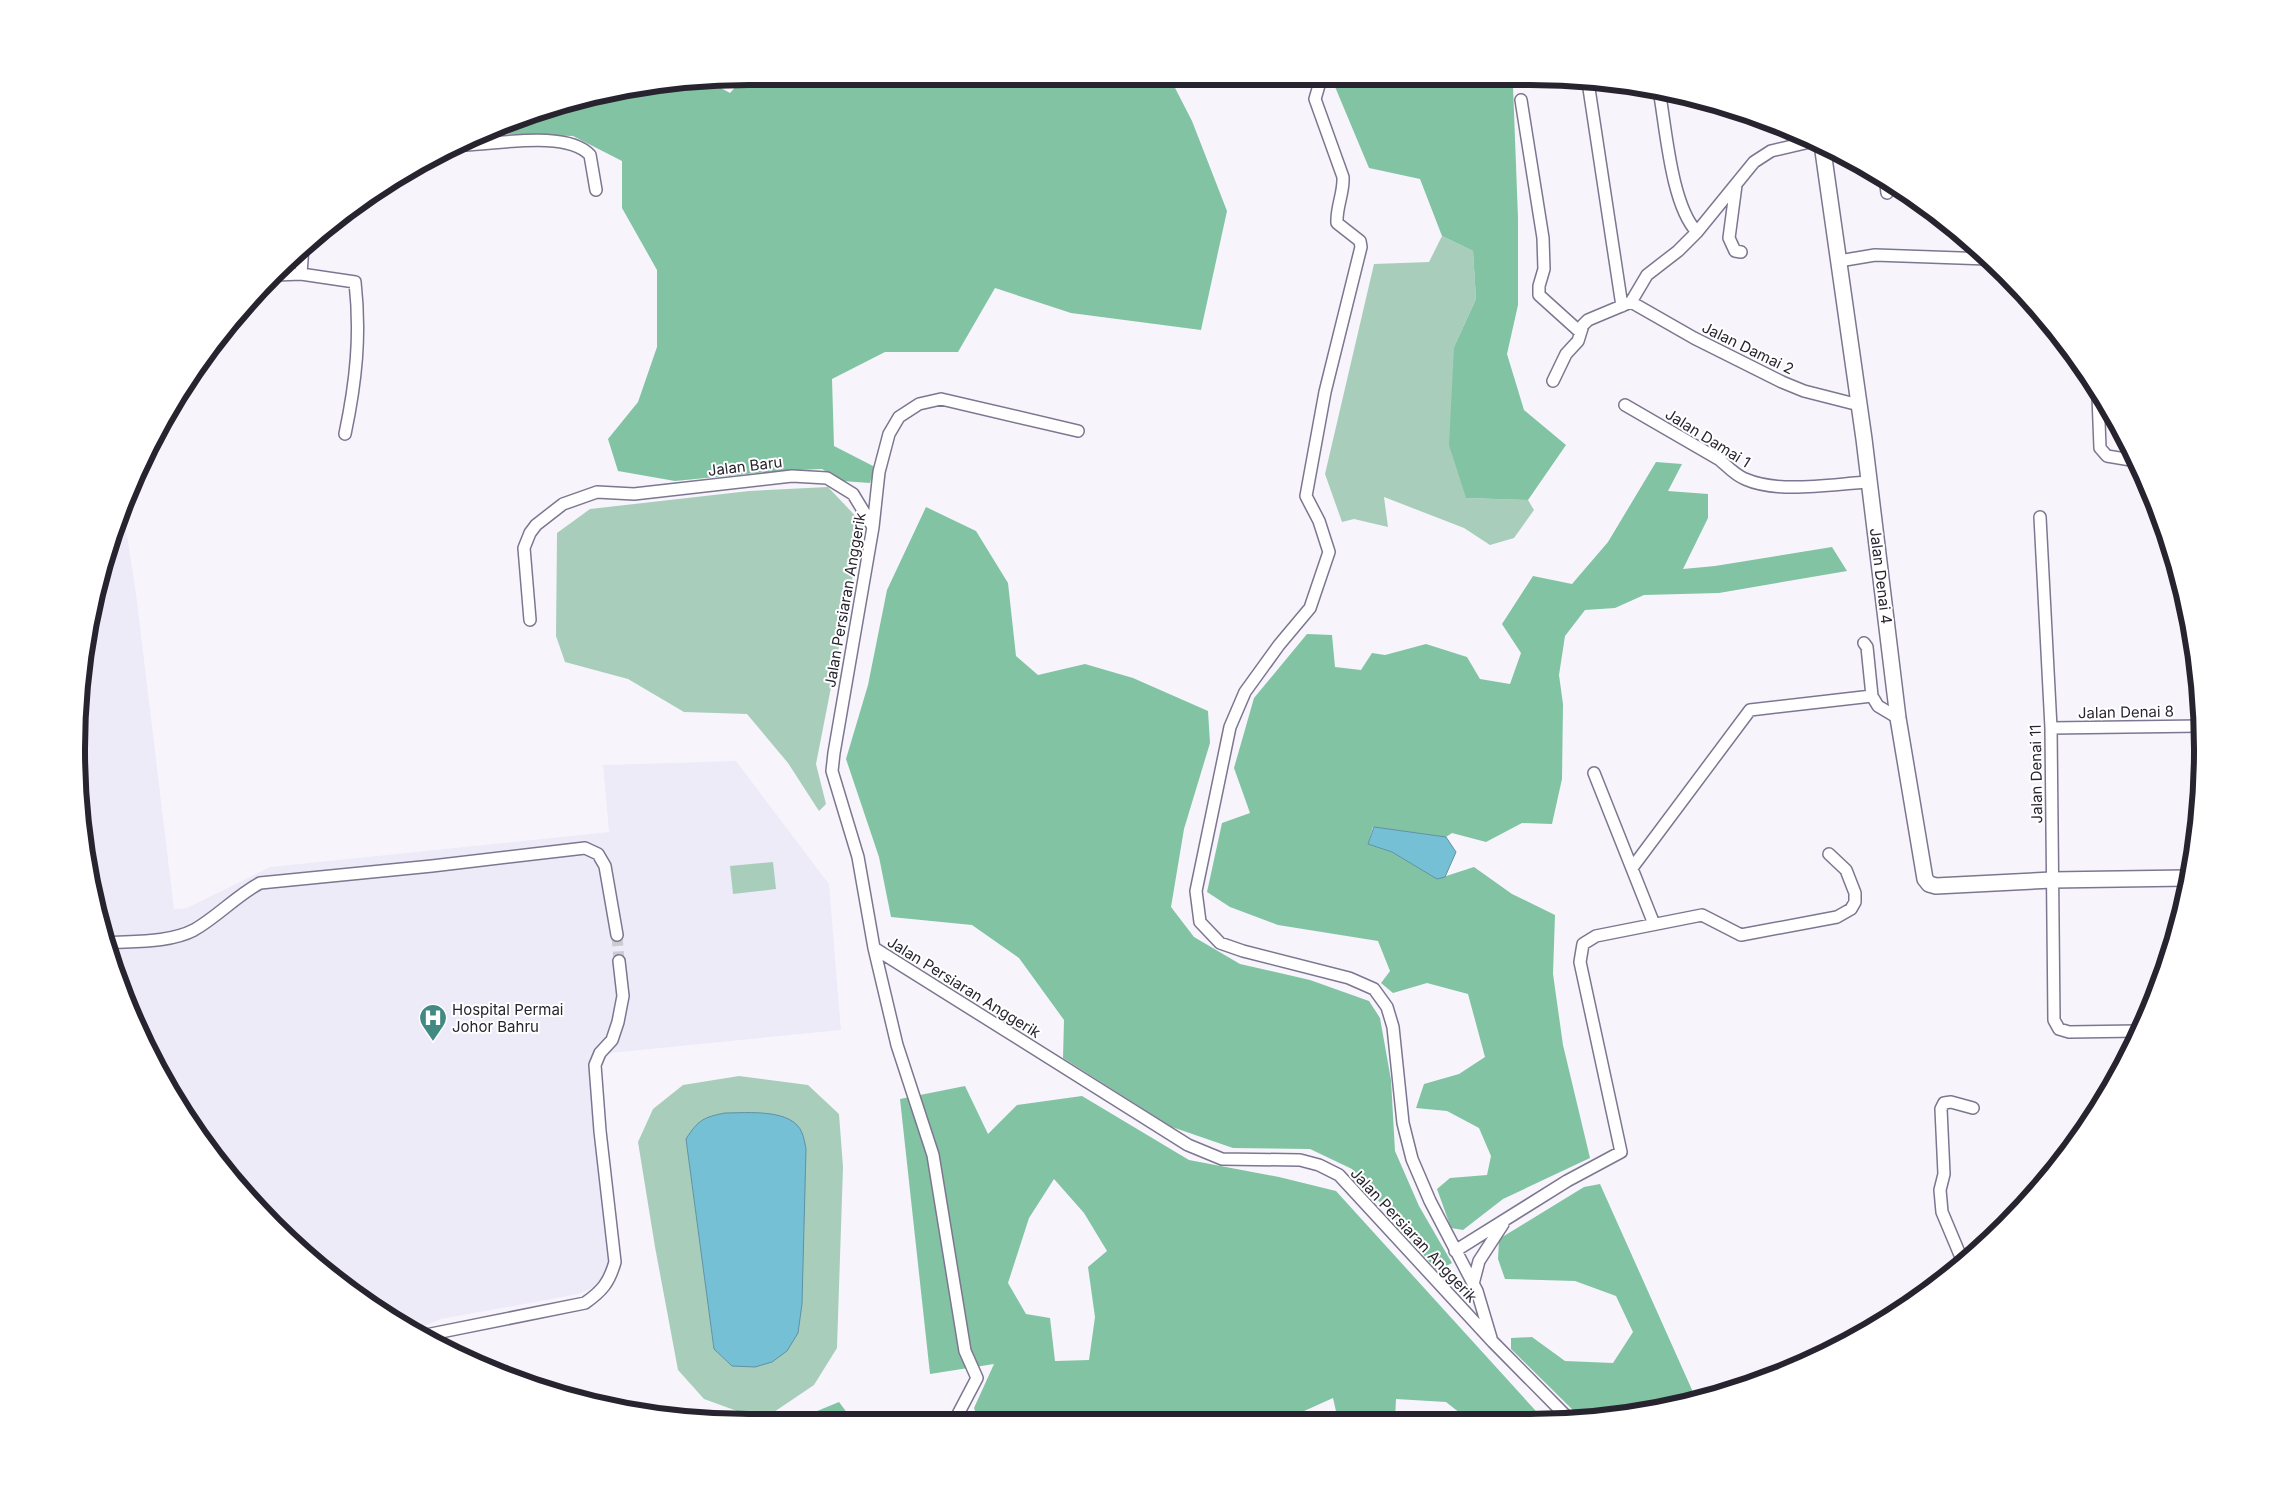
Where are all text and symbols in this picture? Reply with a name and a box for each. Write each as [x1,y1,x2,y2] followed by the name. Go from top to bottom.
[1699,318,1797,378] street label: Jalan Damai 2
[1662,404,1754,472] street label: Jalan Damai 1
[707,452,783,480] street label: Jalan Baru
[820,510,870,689] street label: Jalan Persiaran Anggerik
[1866,527,1896,625] street label: Jalan Denai 4
[2078,702,2174,722] street label: Jalan Denai 8
[2026,724,2046,824] street label: Jalan Denai 11
[884,932,1045,1042] street label: Jalan Persiaran Anggerik
[452,1000,563,1036] place label: Hospital Permai Johor Bahru
[418,1003,448,1042] hospital icon: Hospital Permai Johor Bahru
[1347,1164,1482,1307] street label: Jalan Persiaran Anggerik

